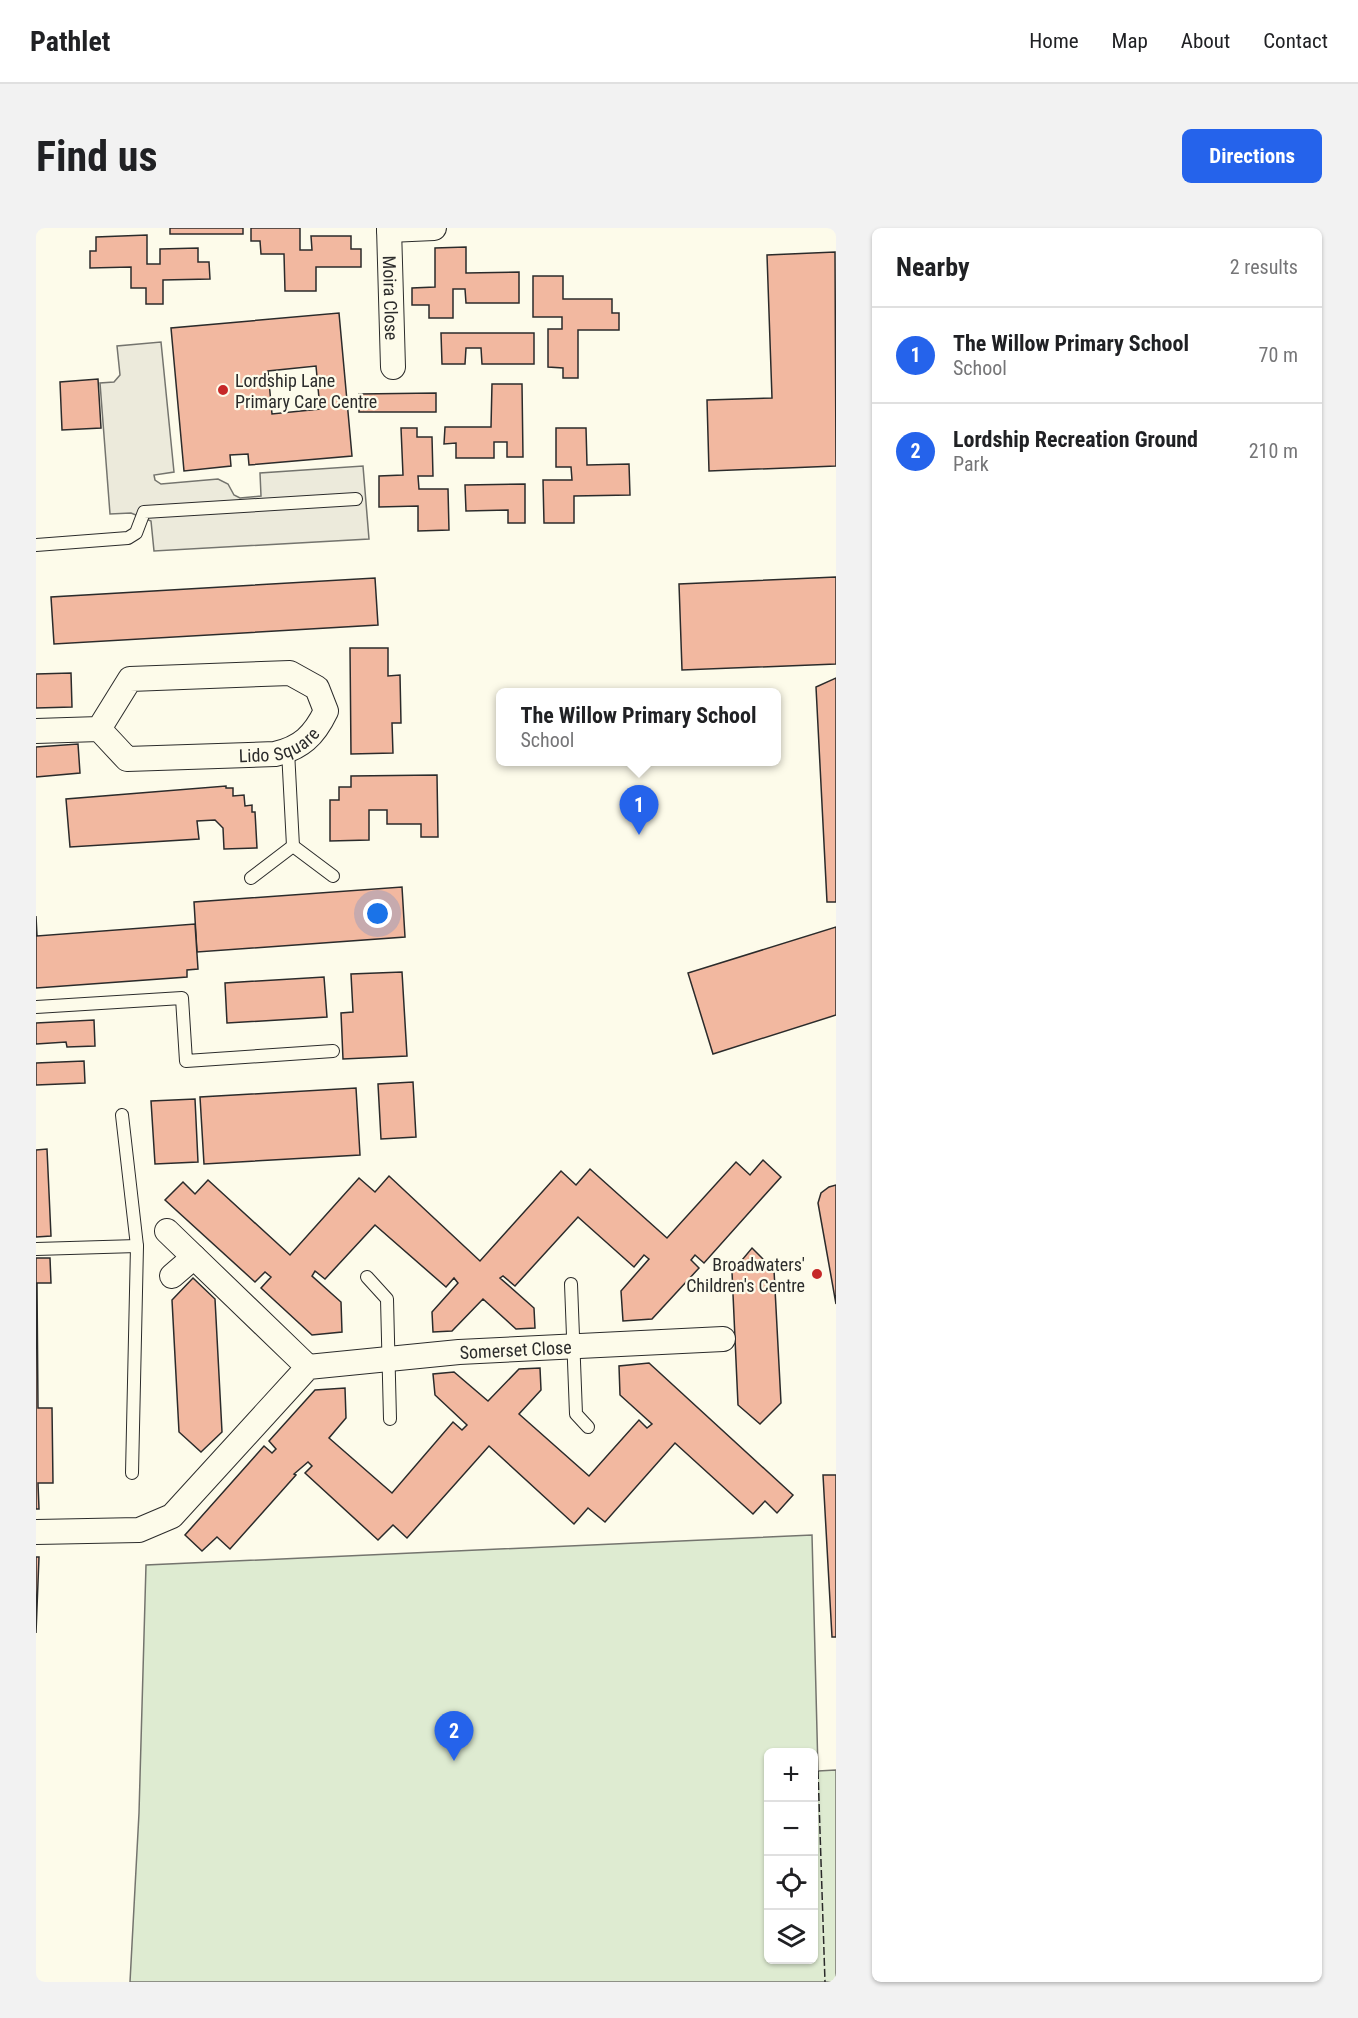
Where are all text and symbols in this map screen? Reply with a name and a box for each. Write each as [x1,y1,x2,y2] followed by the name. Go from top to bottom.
[30,25,110,58] text: Pathlet
[1029,29,1079,53] text: Home
[1112,29,1148,53] text: Map
[1181,29,1230,53] text: About
[1263,29,1328,53] text: Contact
[1182,129,1322,183] button: Directions
[36,132,157,181] text: Find us
[896,252,970,282] text: Nearby
[379,255,403,341] street label: Moira Close
[1230,255,1298,279] text: 2 results
[953,331,1189,356] text: The Willow Primary School
[910,343,921,367] text: 1
[1259,343,1298,367] text: 70 m
[953,356,1007,380] text: School
[235,370,377,412] place label: Lordship Lane Primary Care Centre
[216,383,230,397] marker: Lordship Lane Primary Care Centre
[953,427,1198,452] text: Lordship Recreation Ground
[910,439,921,463] text: 2
[1249,439,1298,463] text: 210 m
[953,452,989,476] text: Park
[496,688,781,766] popup
[520,703,757,728] text: The Willow Primary School
[238,723,323,766] street label: Lido Square
[520,728,574,752] text: School
[620,786,658,835] pin: 1
[363,899,392,928] your location
[686,1254,805,1296] place label: Broadwaters' Children's Centre
[810,1267,824,1281] marker: Broadwaters' Children's Centre
[459,1336,572,1362] street label: Somerset Close
[434,1712,474,1761] pin: 2
[764,1748,818,1964] map controls
[764,1748,818,1802] button: +
[764,1802,818,1856] button: −
[764,1856,818,1910] button: locate
[764,1910,818,1964] button: layers

